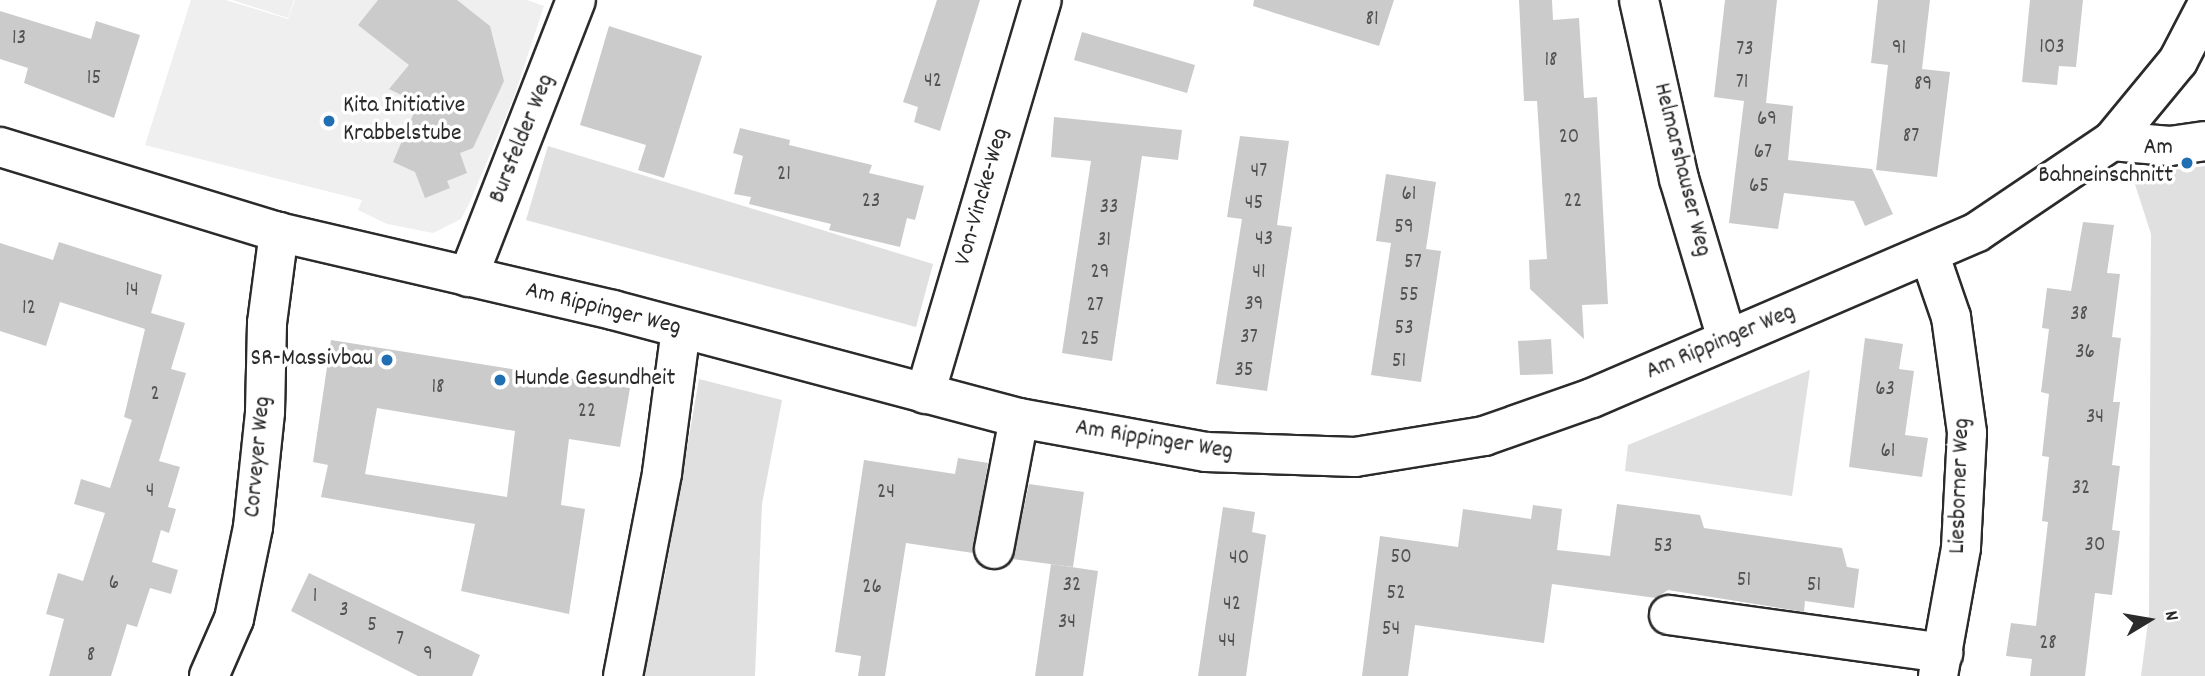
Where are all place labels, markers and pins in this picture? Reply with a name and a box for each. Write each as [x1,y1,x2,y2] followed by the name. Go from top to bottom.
[343,93,465,149] place label: Kita Initiative Krabbelstube
[321,113,337,129] marker: Kita Initiative Krabbelstube
[2038,135,2173,191] place label: Am Bahneinschnitt
[2179,155,2195,171] marker: Am Bahneinschnitt
[251,346,373,374] place label: SR-Massivbau
[379,352,395,368] marker: SR-Massivbau
[514,366,675,394] place label: Hunde Gesundheit
[492,372,508,388] marker: Hunde Gesundheit

